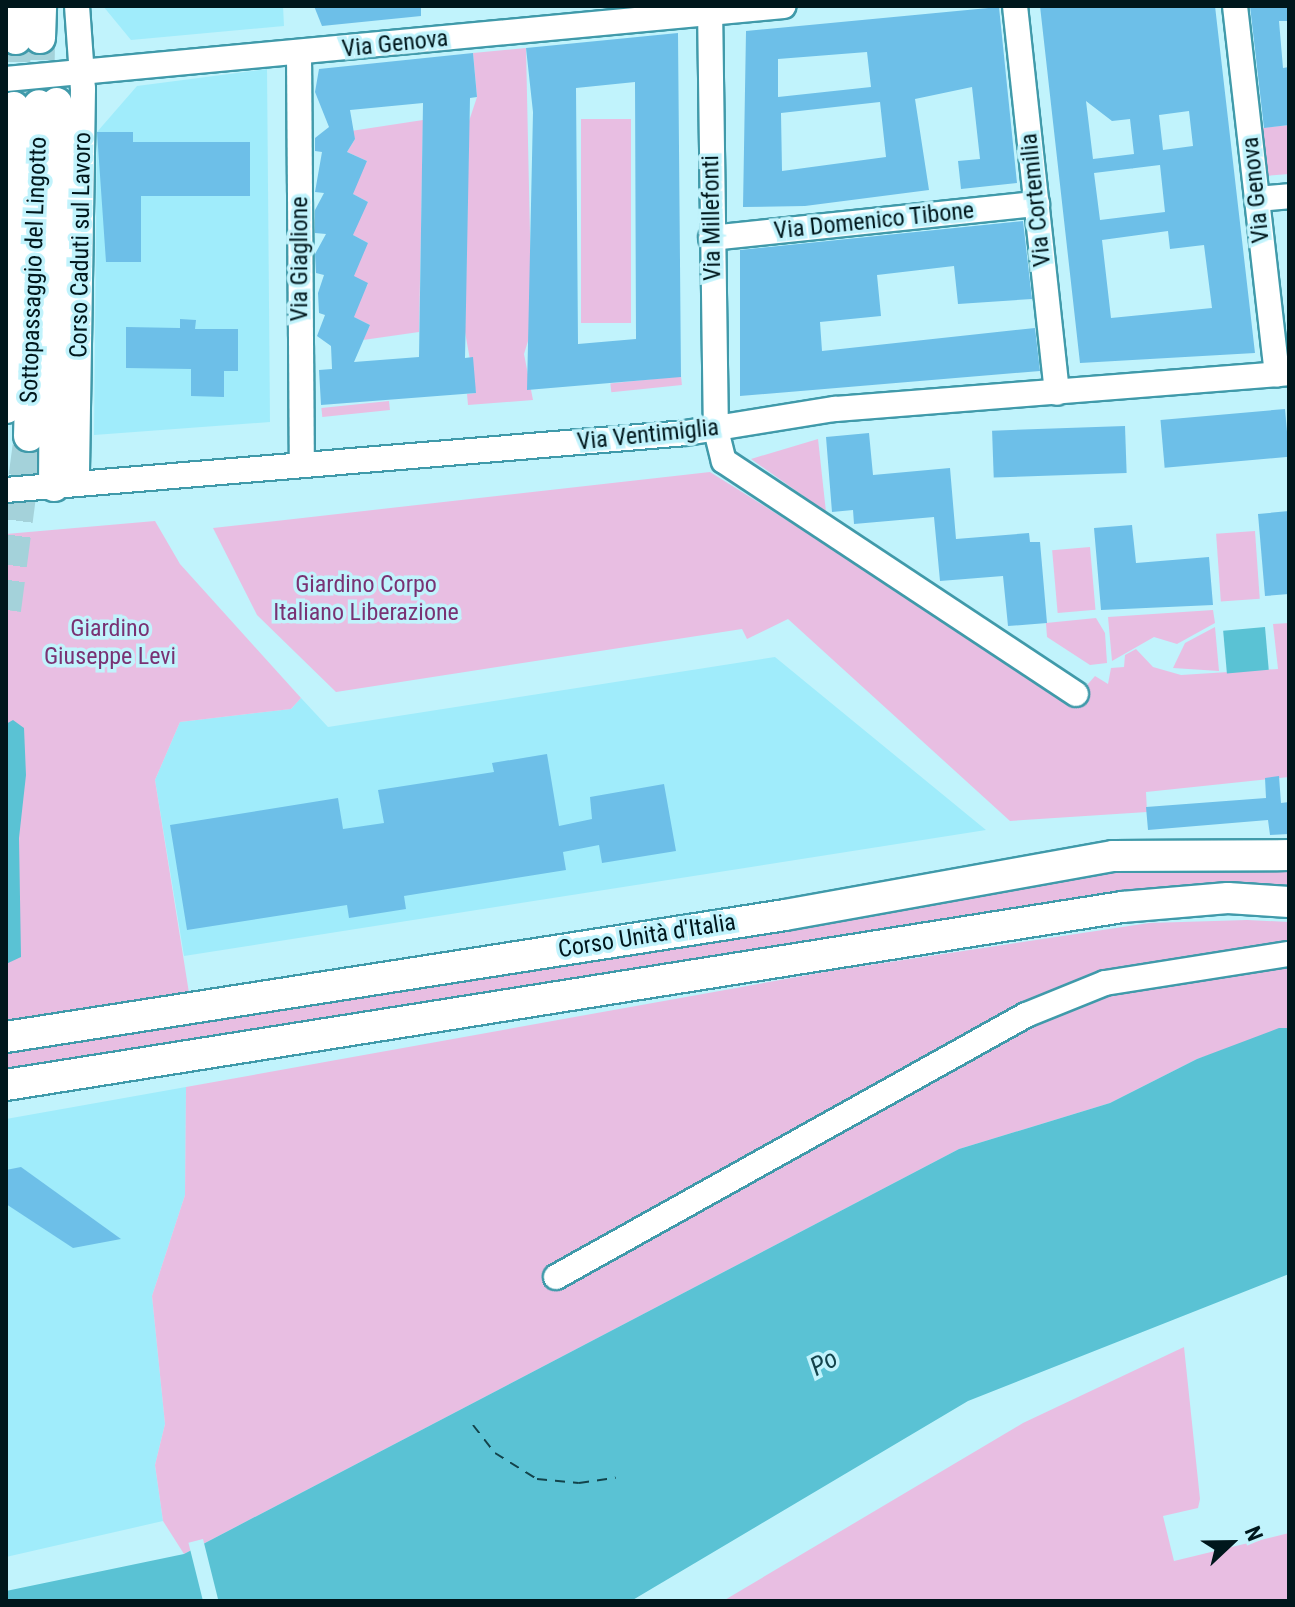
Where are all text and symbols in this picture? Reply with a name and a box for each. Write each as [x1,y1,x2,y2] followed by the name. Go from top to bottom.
[341,24,449,64] street label: Via Genova
[65,132,97,358] street label: Corso Caduti sul Lavoro
[1015,132,1057,268] street label: Via Cortemilia
[15,136,53,404] street label: Sottopassaggio del Lingotto
[1236,136,1276,244] street label: Via Genova
[697,155,727,281] street label: Via Millefonti
[772,196,976,246] street label: Via Domenico Tibone
[286,197,314,321] street label: Via Giaglione
[576,413,720,457] street label: Via Ventimiglia
[273,571,459,627] park label: Giardino Corpo Italiano Liberazione
[44,615,176,671] park label: Giardino Giuseppe Levi
[556,908,738,964] street label: Corso Unità d'Italia
[805,1343,843,1383] water label: Po
[1191,1503,1271,1583] north arrow
[1240,1523,1268,1545] text: N

